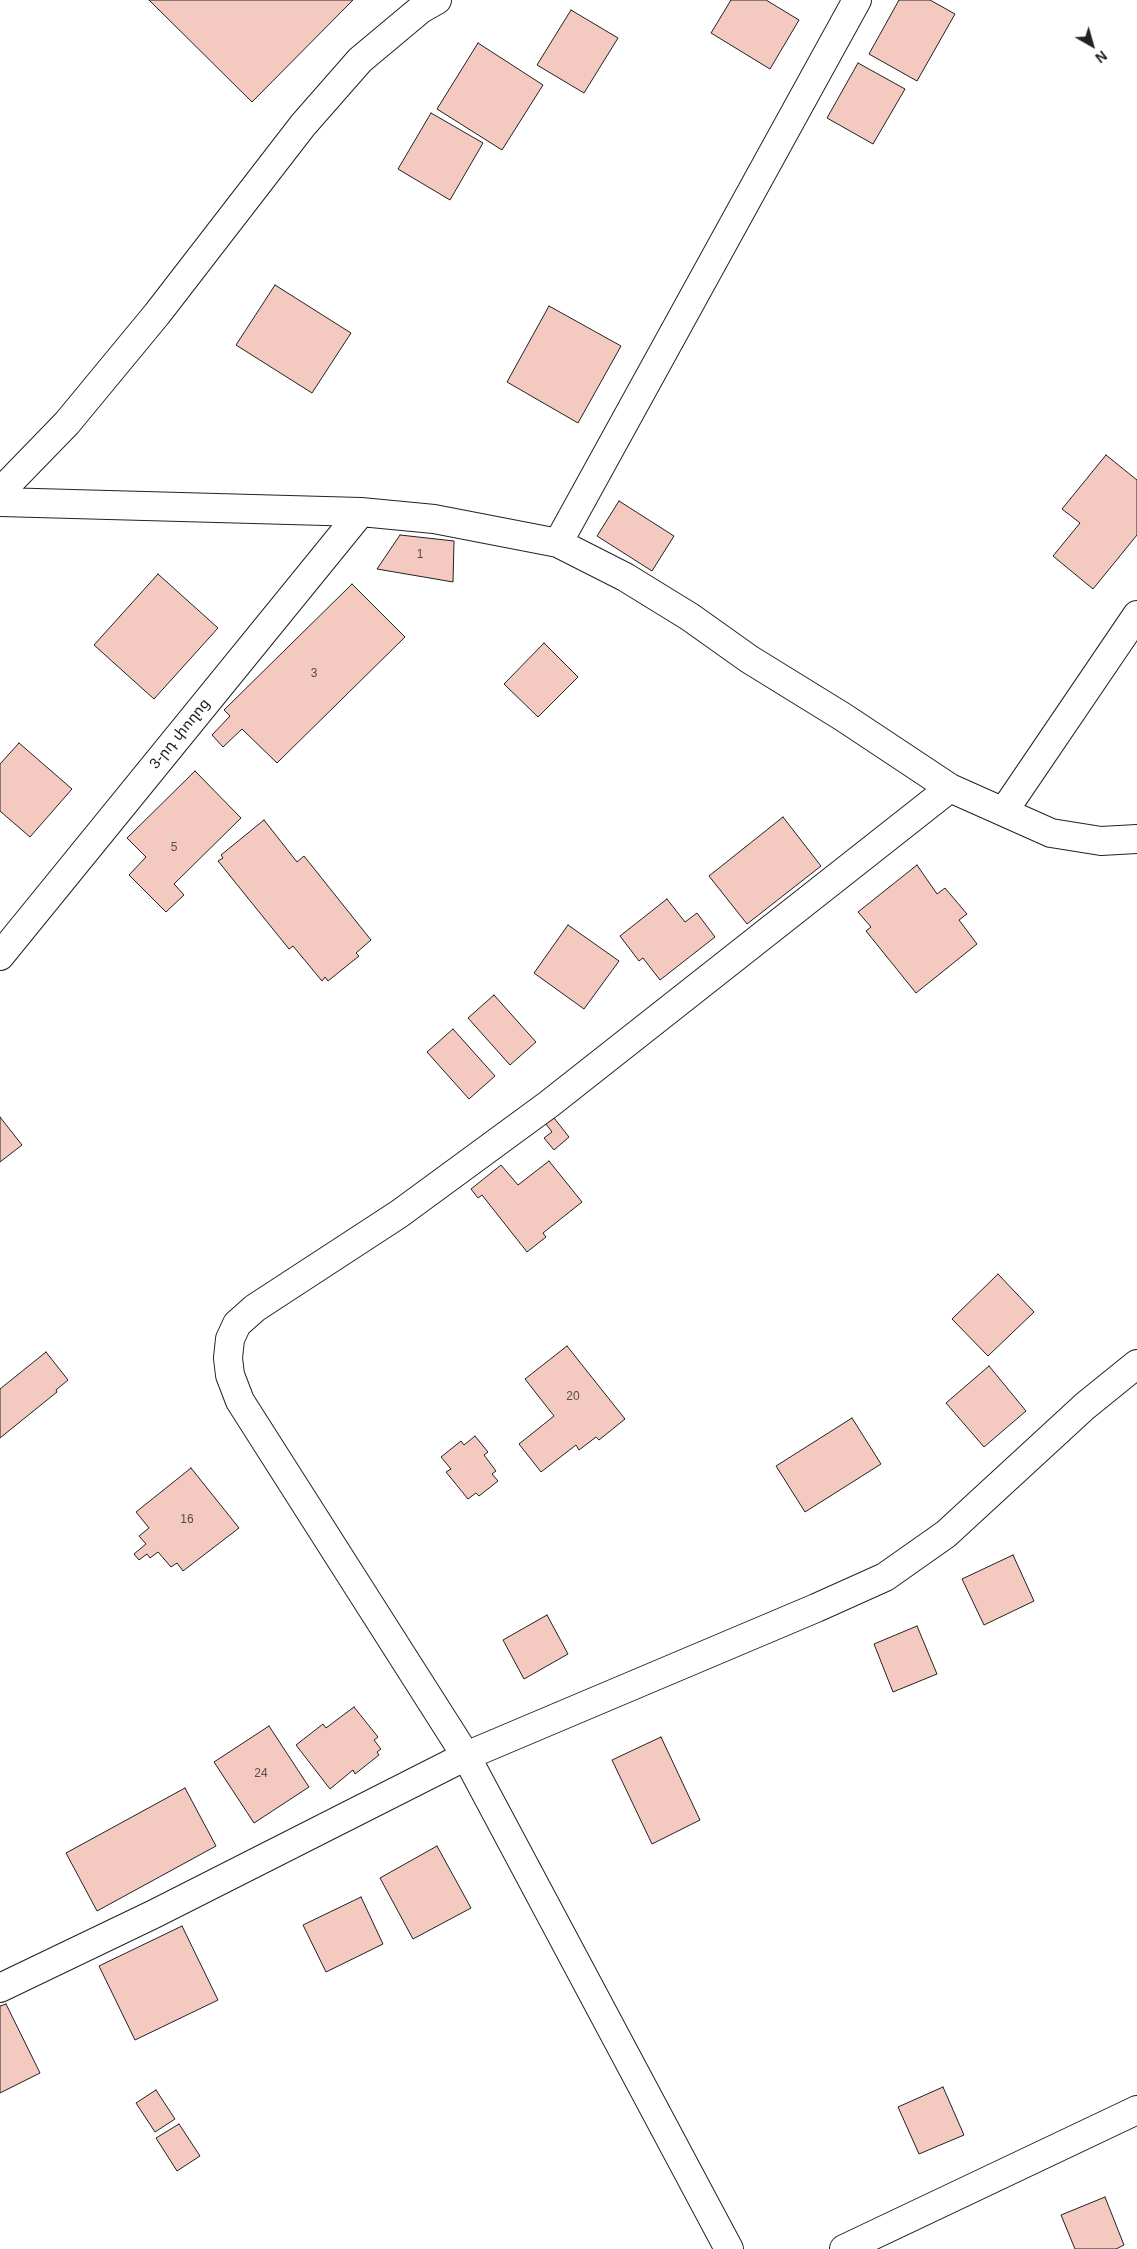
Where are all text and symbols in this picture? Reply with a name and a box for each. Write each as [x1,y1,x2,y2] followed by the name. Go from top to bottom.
[1067,20,1117,70] north arrow
[1092,47,1110,66] text: N
[417,548,423,562] house number: 1
[311,667,317,681] house number: 3
[146,695,214,773] street label: 3-րդ փողոց
[171,841,177,855] house number: 5
[566,1390,580,1404] house number: 20
[180,1513,194,1527] house number: 16
[254,1767,268,1781] house number: 24

